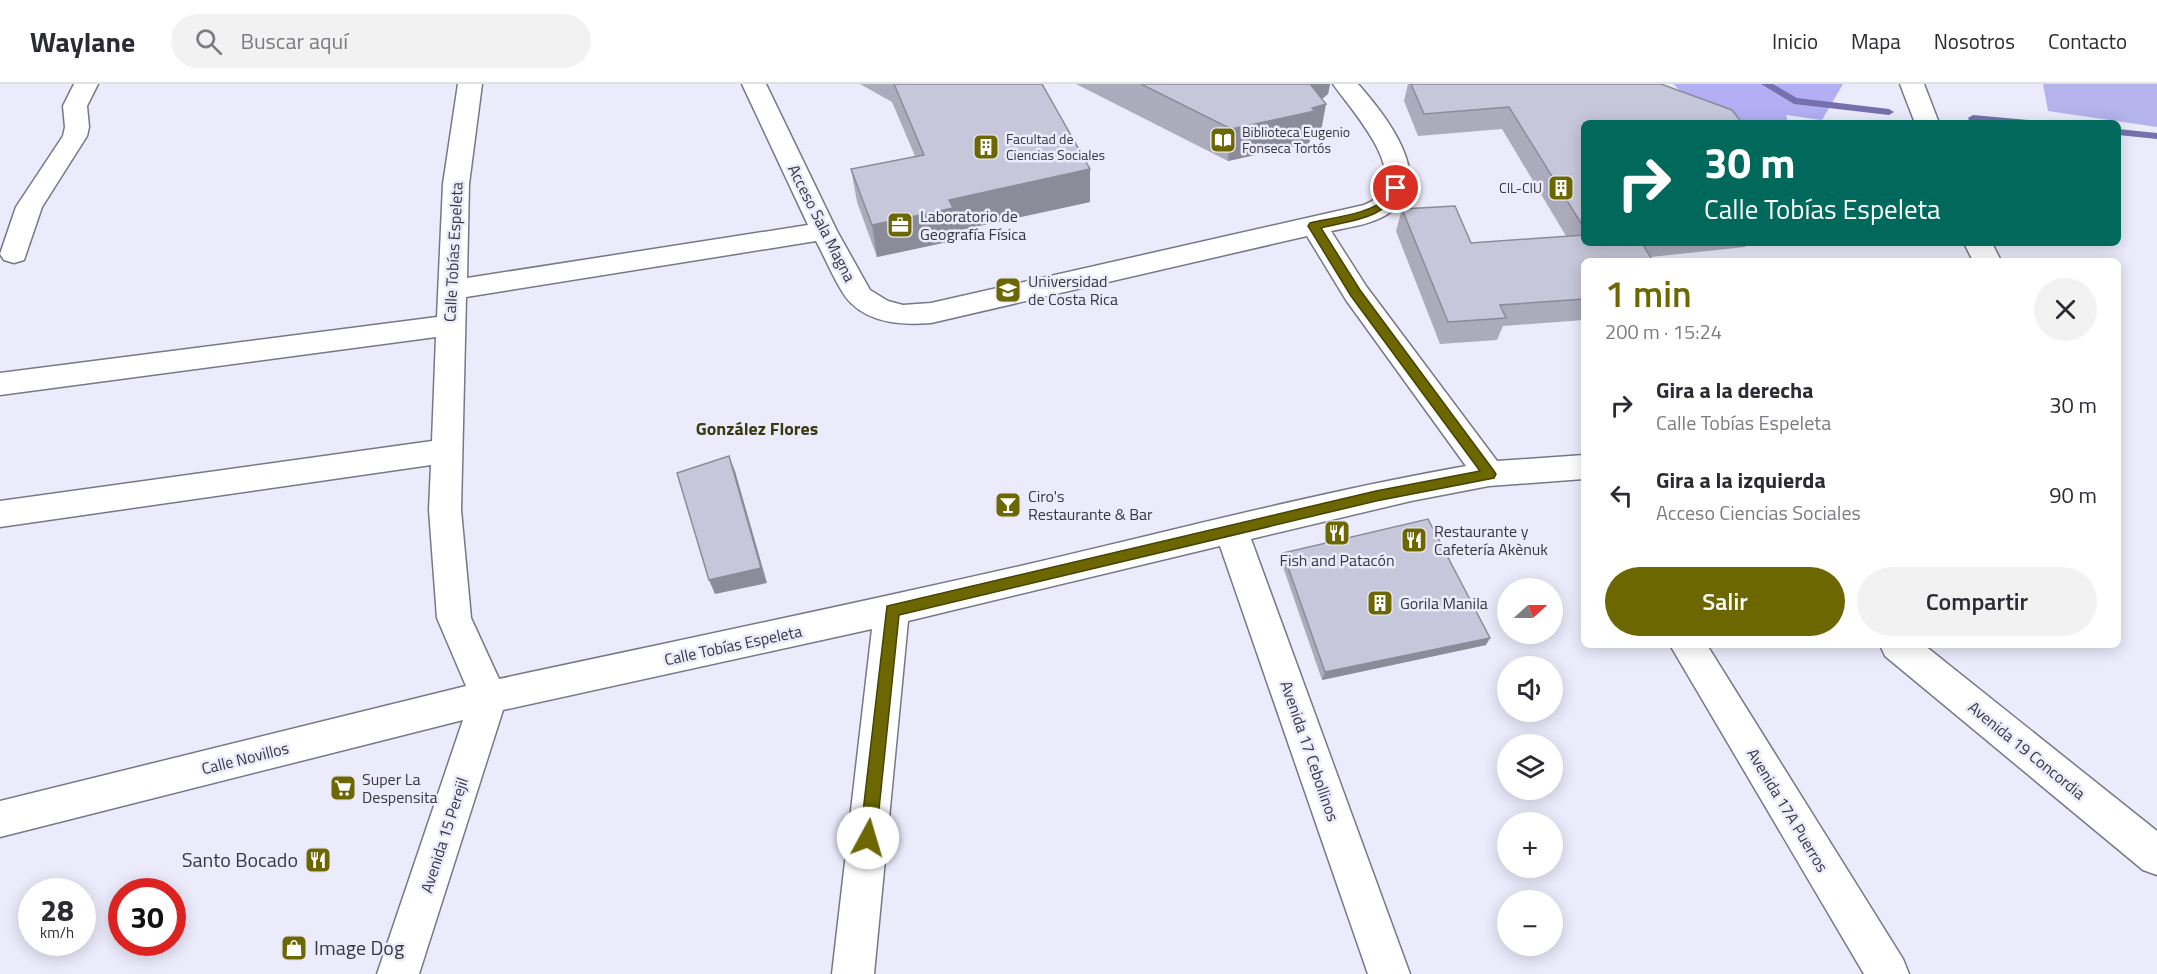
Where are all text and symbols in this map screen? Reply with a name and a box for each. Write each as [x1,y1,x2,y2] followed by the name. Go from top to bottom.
[171,14,591,68] search box
[30,20,135,63] text: Waylane
[240,24,348,58] text: Buscar aquí
[192,25,225,58] icon: search
[1772,25,1818,57] text: Inicio
[1851,25,1901,57] text: Mapa
[1934,25,2015,57] text: Nosotros
[2048,25,2127,57] text: Contacto
[1242,121,1350,158] place label: Biblioteca Eugenio Fonseca Tortós
[1208,125,1238,155] library icon: Biblioteca Eugenio Fonseca Tortós
[1006,128,1105,165] place label: Facultad de Ciencias Sociales
[1704,130,1796,194] text: 30 m
[971,132,1001,162] building icon: Facultad de Ciencias Sociales
[1605,144,1683,222] icon: right
[782,160,862,286] street label: Acceso Sala Magna
[1370,162,1421,213] pin
[1379,171,1412,204] icon: arrive
[1546,173,1576,203] building icon: CIL-CIU
[1499,177,1542,198] place label: CIL-CIU
[437,181,469,323] street label: Calle Tobías Espeleta
[1704,188,1941,229] text: Calle Tobías Espeleta
[920,204,1026,246] place label: Laboratorio de Geografía Física
[885,210,915,240] office icon: Laboratorio de Geografía Física
[1605,266,1692,321] text: 1 min
[1028,269,1118,311] place label: Universidad de Costa Rica
[993,275,1023,305] school or university icon: Universidad de Costa Rica
[2034,278,2097,341] button: close
[1605,316,1722,347] text: 200 m · 15:24
[1656,373,1813,407] text: Gira a la derecha
[2049,388,2097,422] text: 30 m
[1605,389,1638,422] icon: right
[1656,407,1831,438] text: Calle Tobías Espeleta
[696,415,818,442] district label: González Flores
[1656,463,1826,497] text: Gira a la izquierda
[2049,478,2097,512] text: 90 m
[1605,479,1638,512] icon: left
[1028,484,1153,526] place label: Ciro's Restaurante & Bar
[993,490,1023,520] bar icon: Ciro's Restaurante & Bar
[1656,497,1861,528] text: Acceso Ciencias Sociales
[1322,518,1352,548] restaurant icon: Fish and Patacón
[1434,519,1548,561] place label: Restaurante y Cafetería Akènuk
[1399,525,1429,555] restaurant icon: Restaurante y Cafetería Akènuk
[1279,548,1395,572] place label: Fish and Patacón
[1605,567,1845,636] button: Salir
[1857,567,2097,636] button: Compartir
[1497,578,1563,644] north arrow
[1497,578,1563,956] map controls
[1365,588,1395,618] building icon: Gorila Manila
[1400,591,1488,615] place label: Gorila Manila
[662,619,804,671] street label: Calle Tobías Espeleta
[1497,656,1563,722] button: sound
[1275,677,1345,825] street label: Avenida 17 Cebollinos
[1963,695,2091,805] street label: Avenida 19 Concordia
[1497,734,1563,800] button: layers
[199,736,291,780] street label: Calle Novillos
[1741,743,1835,877] street label: Avenida 17A Puerros
[362,767,438,809] place label: Super La Despensita
[328,773,358,803] supermarket icon: Super La Despensita
[414,774,474,896] street label: Avenida 15 Perejil
[836,806,900,870] position arrow
[1497,812,1563,878] button: +
[182,844,298,875] place label: Santo Bocado
[303,845,333,875] restaurant icon: Santo Bocado
[108,878,186,956] speed limit sign: 30
[40,887,74,933] text: 28
[1497,890,1563,956] button: −
[40,921,74,944] text: km/h
[314,932,404,963] place label: Image Dog
[279,933,309,963] shop icon: Image Dog

